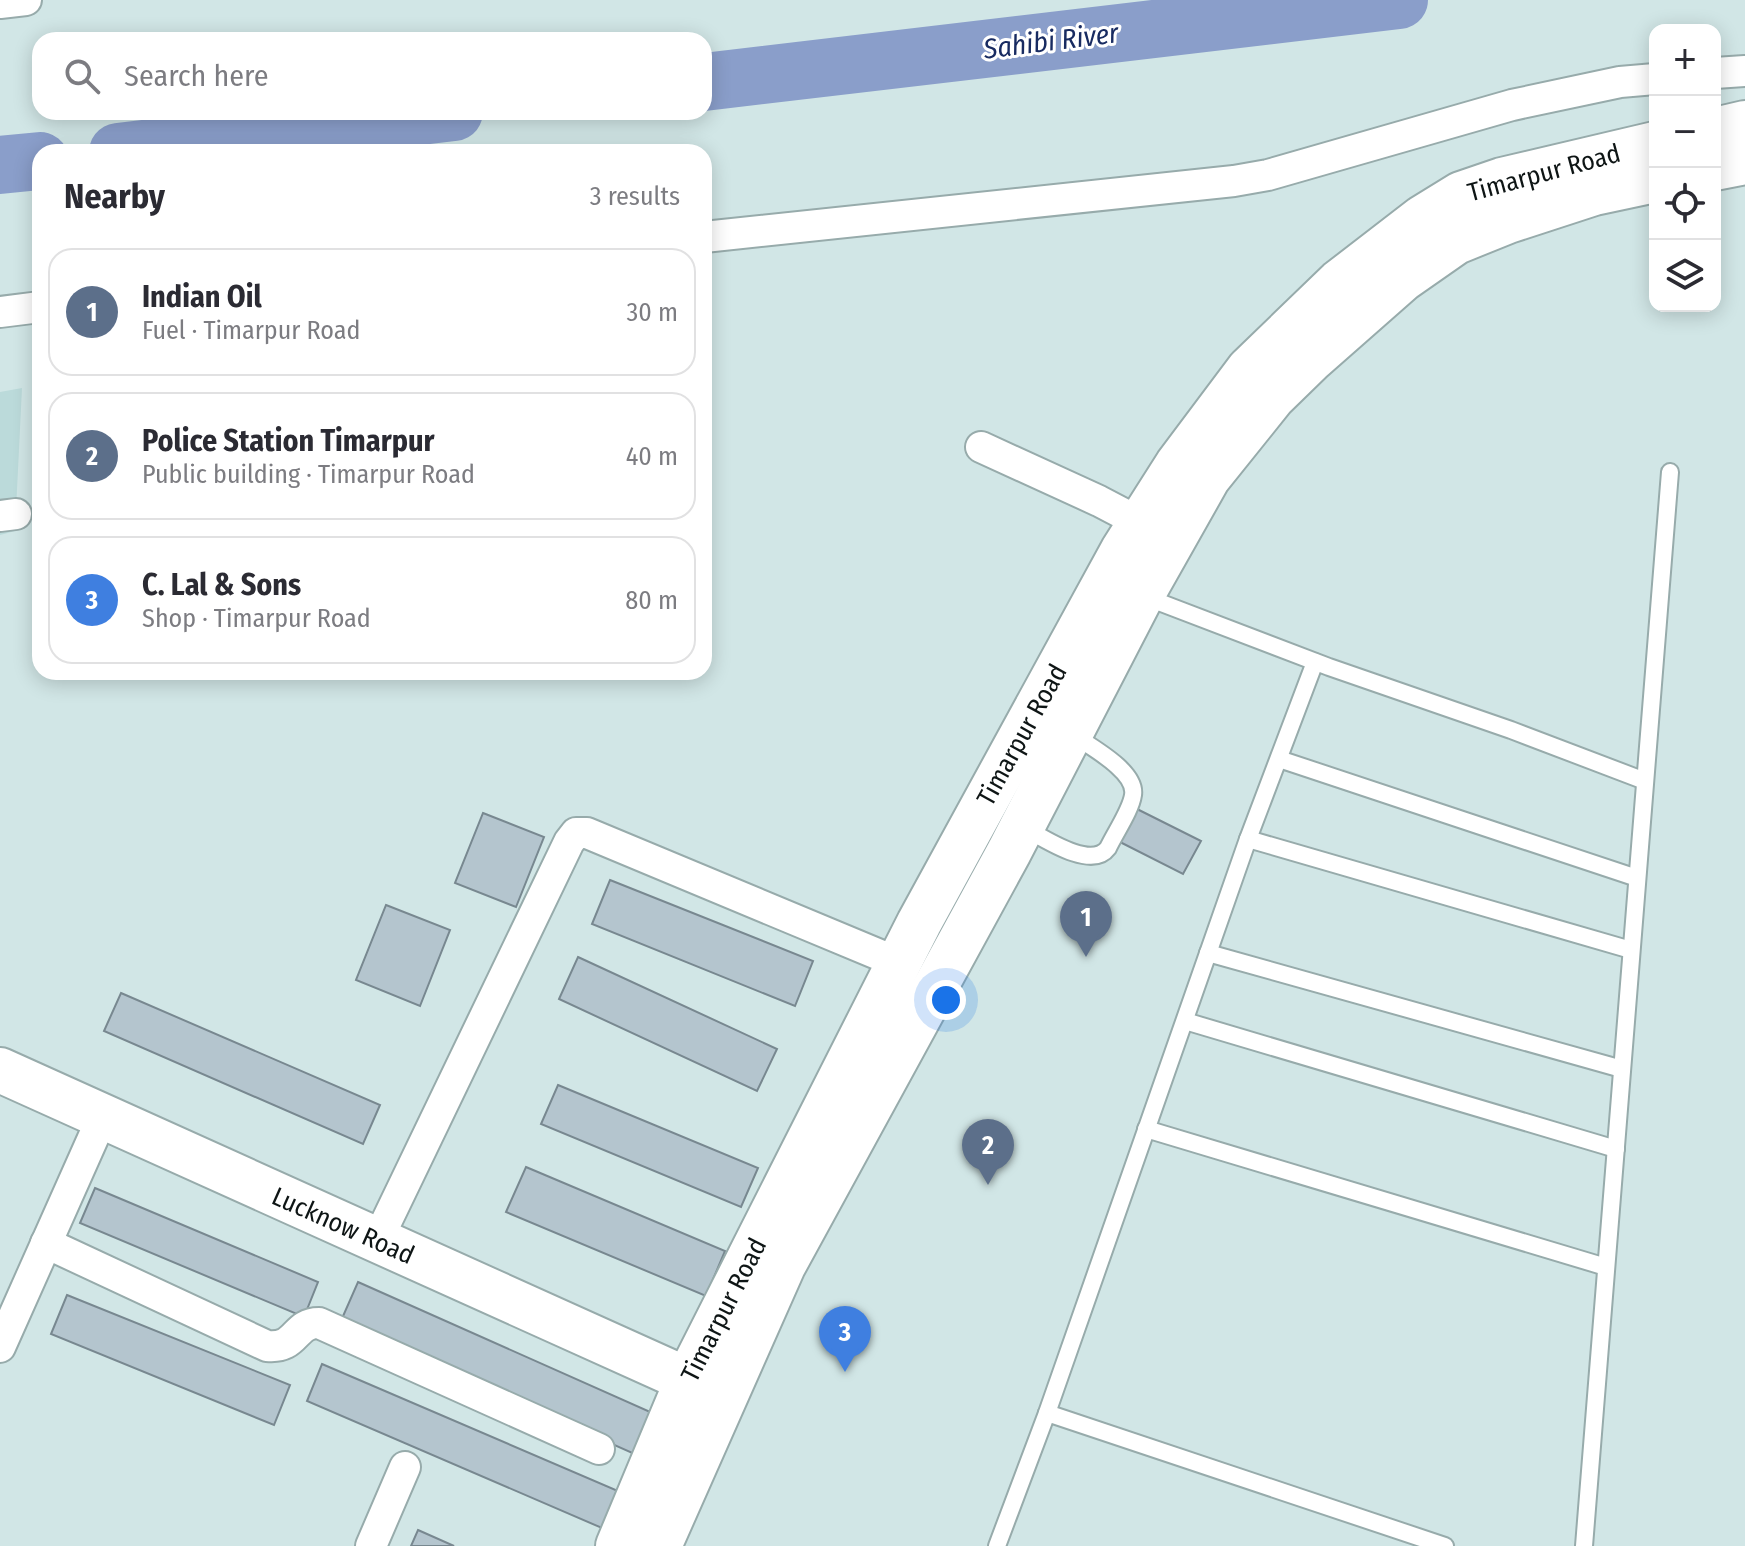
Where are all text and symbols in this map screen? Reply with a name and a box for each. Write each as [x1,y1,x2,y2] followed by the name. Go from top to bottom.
[981,16,1122,66] water label: Sahibi River
[1649,24,1721,312] map controls
[1649,24,1721,96] button: +
[32,32,712,120] search box
[60,54,104,98] icon: search
[124,58,269,94] text: Search here
[1649,96,1721,168] button: −
[1464,138,1624,208] street label: Timarpur Road
[1649,168,1721,240] button: locate
[64,176,165,217] text: Nearby
[590,181,680,212] text: 3 results
[1649,240,1721,312] button: layers
[142,279,262,315] text: Indian Oil
[87,297,98,328] text: 1
[627,297,678,328] text: 30 m
[142,315,360,346] text: Fuel · Timarpur Road
[142,423,434,459] text: Police Station Timarpur
[86,441,98,472] text: 2
[626,441,678,472] text: 40 m
[142,459,475,490] text: Public building · Timarpur Road
[142,567,301,603] text: C. Lal & Sons
[86,585,98,616] text: 3
[625,585,678,616] text: 80 m
[142,603,371,634] text: Shop · Timarpur Road
[970,659,1074,811] street label: Timarpur Road
[1060,891,1112,957] pin: 1
[926,980,966,1020] your location
[962,1119,1014,1185] pin: 2
[267,1181,419,1271] street label: Lucknow Road
[675,1233,773,1387] street label: Timarpur Road
[819,1306,871,1372] pin: 3

